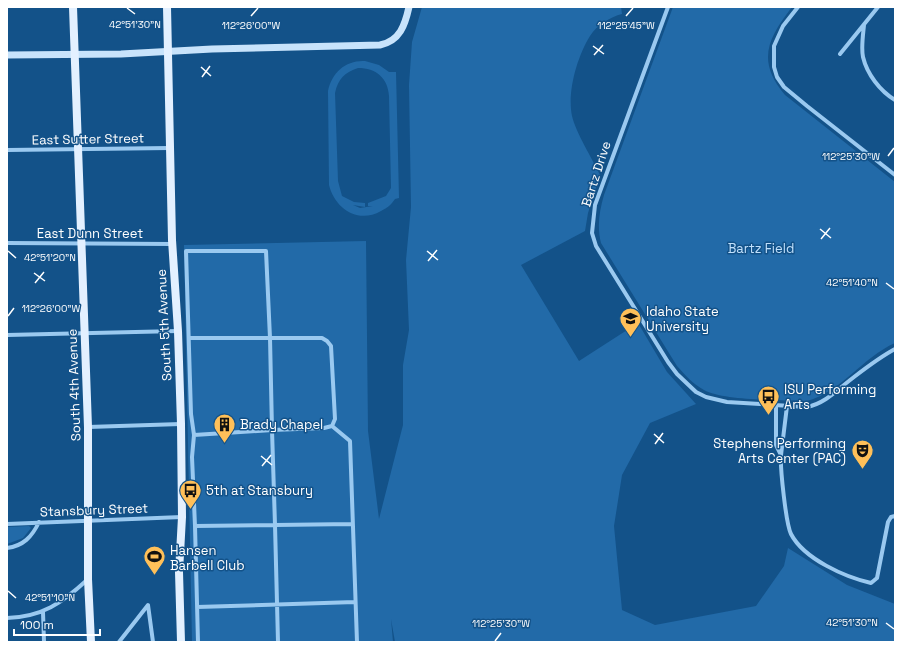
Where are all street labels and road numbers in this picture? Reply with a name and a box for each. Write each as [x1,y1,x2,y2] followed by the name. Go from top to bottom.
[32,130,144,148] street label: East Sutter Street
[577,139,615,209] street label: Bartz Drive
[37,225,143,242] street label: East Dunn Street
[153,269,175,381] street label: South 5th Avenue
[64,329,84,441] street label: South 4th Avenue
[40,500,149,520] street label: Stansbury Street

